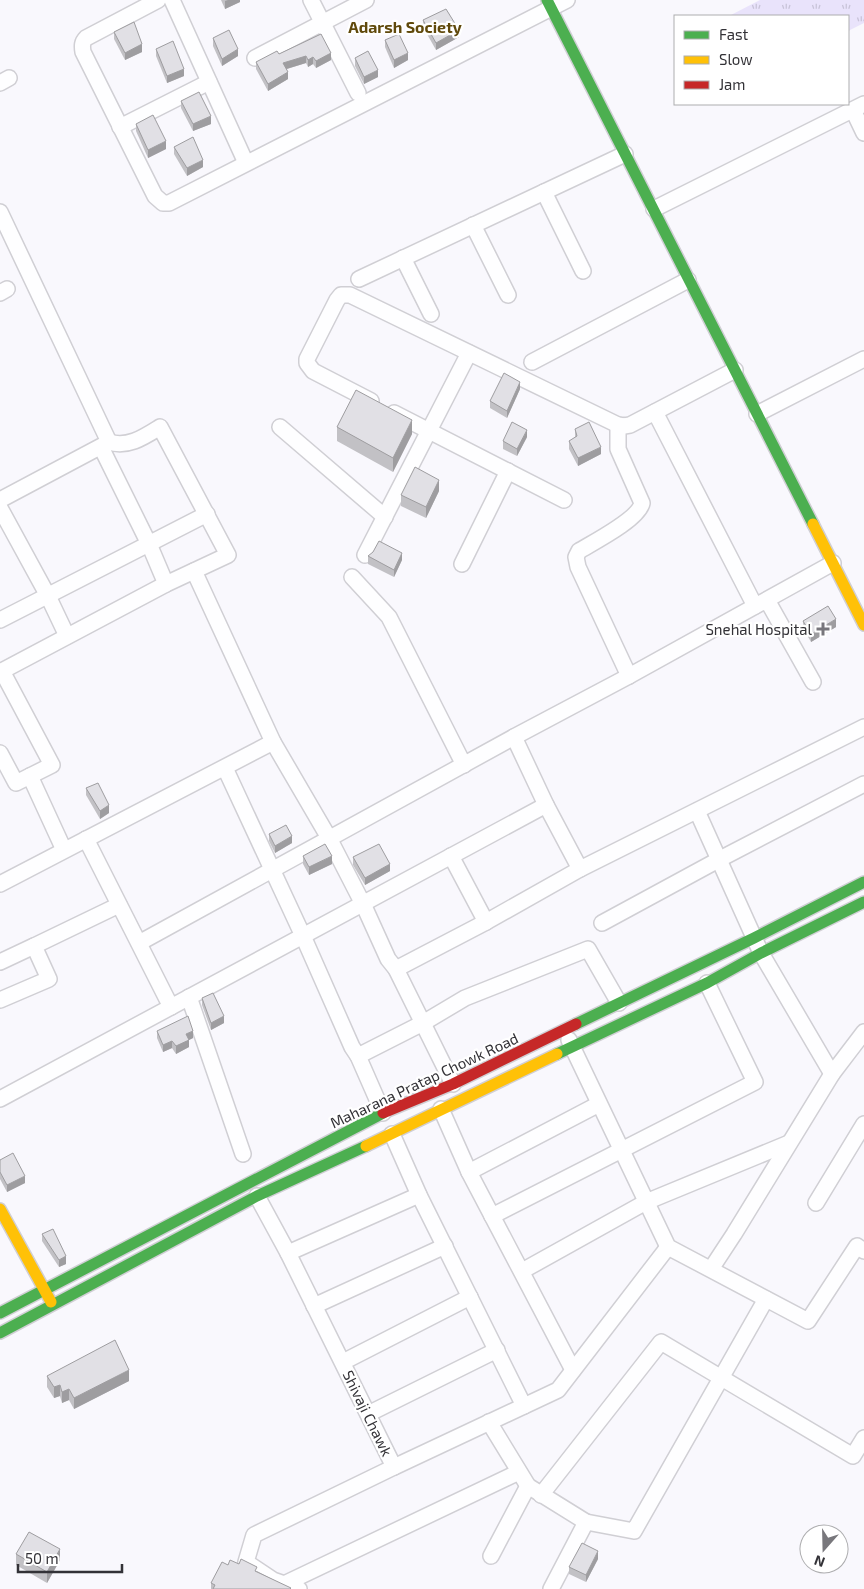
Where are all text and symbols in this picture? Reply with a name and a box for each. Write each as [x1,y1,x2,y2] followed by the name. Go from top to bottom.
[674,15,849,105] legend
[348,17,462,37] district label: Adarsh Society
[719,25,749,43] text: Fast
[719,50,753,68] text: Slow
[719,75,745,93] text: Jam
[705,620,813,638] place label: Snehal Hospital
[816,622,830,636] marker: Snehal Hospital
[327,1028,521,1132] street label: Maharana Pratap Chowk Road
[339,1367,397,1460] street label: Shivaji Chawk
[799,1524,849,1574] north arrow
[18,1542,121,1574] scale bar
[25,1549,59,1567] text: 50 m
[812,1552,827,1571] text: N

